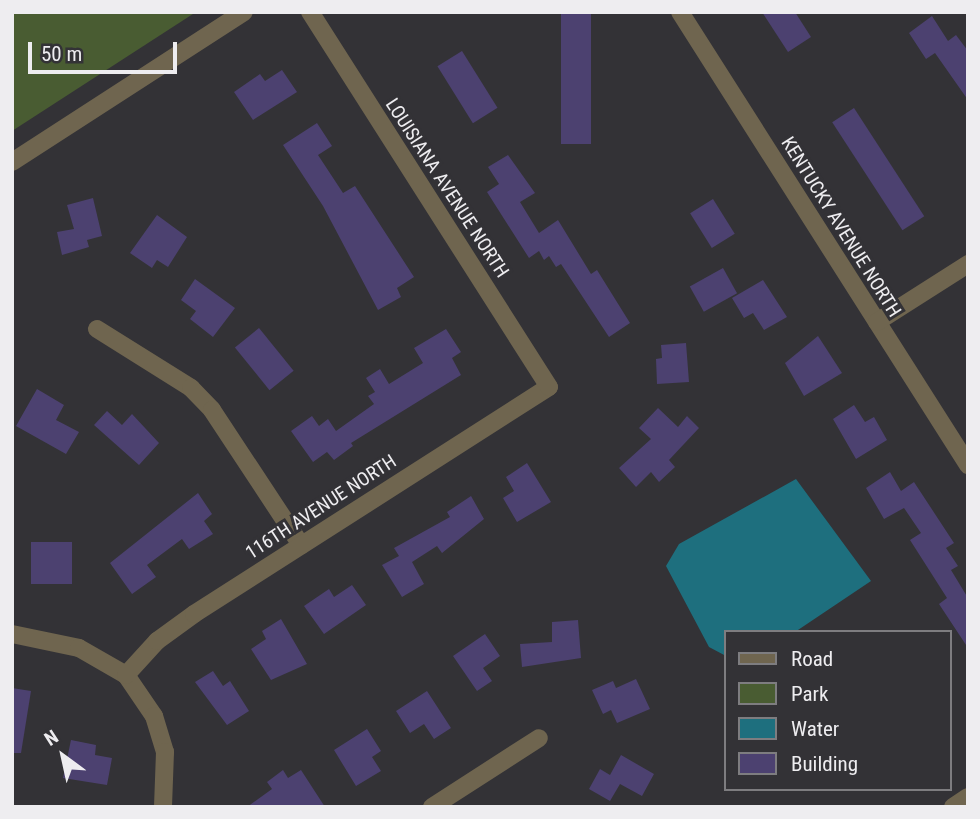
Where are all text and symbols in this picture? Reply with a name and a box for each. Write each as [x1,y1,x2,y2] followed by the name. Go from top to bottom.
[32,28,180,72] scale bar
[41,42,82,66] text: 50 m
[381,94,513,282] street label: LOUISIANA AVENUE NORTH
[776,133,906,321] street label: KENTUCKY AVENUE NORTH
[241,450,401,564] street label: 116TH AVENUE NORTH
[724,630,952,791] legend
[791,647,833,671] text: Road
[791,682,828,706] text: Park
[791,717,839,741] text: Water
[28,721,98,791] north arrow
[40,725,62,751] text: N
[791,752,858,776] text: Building

